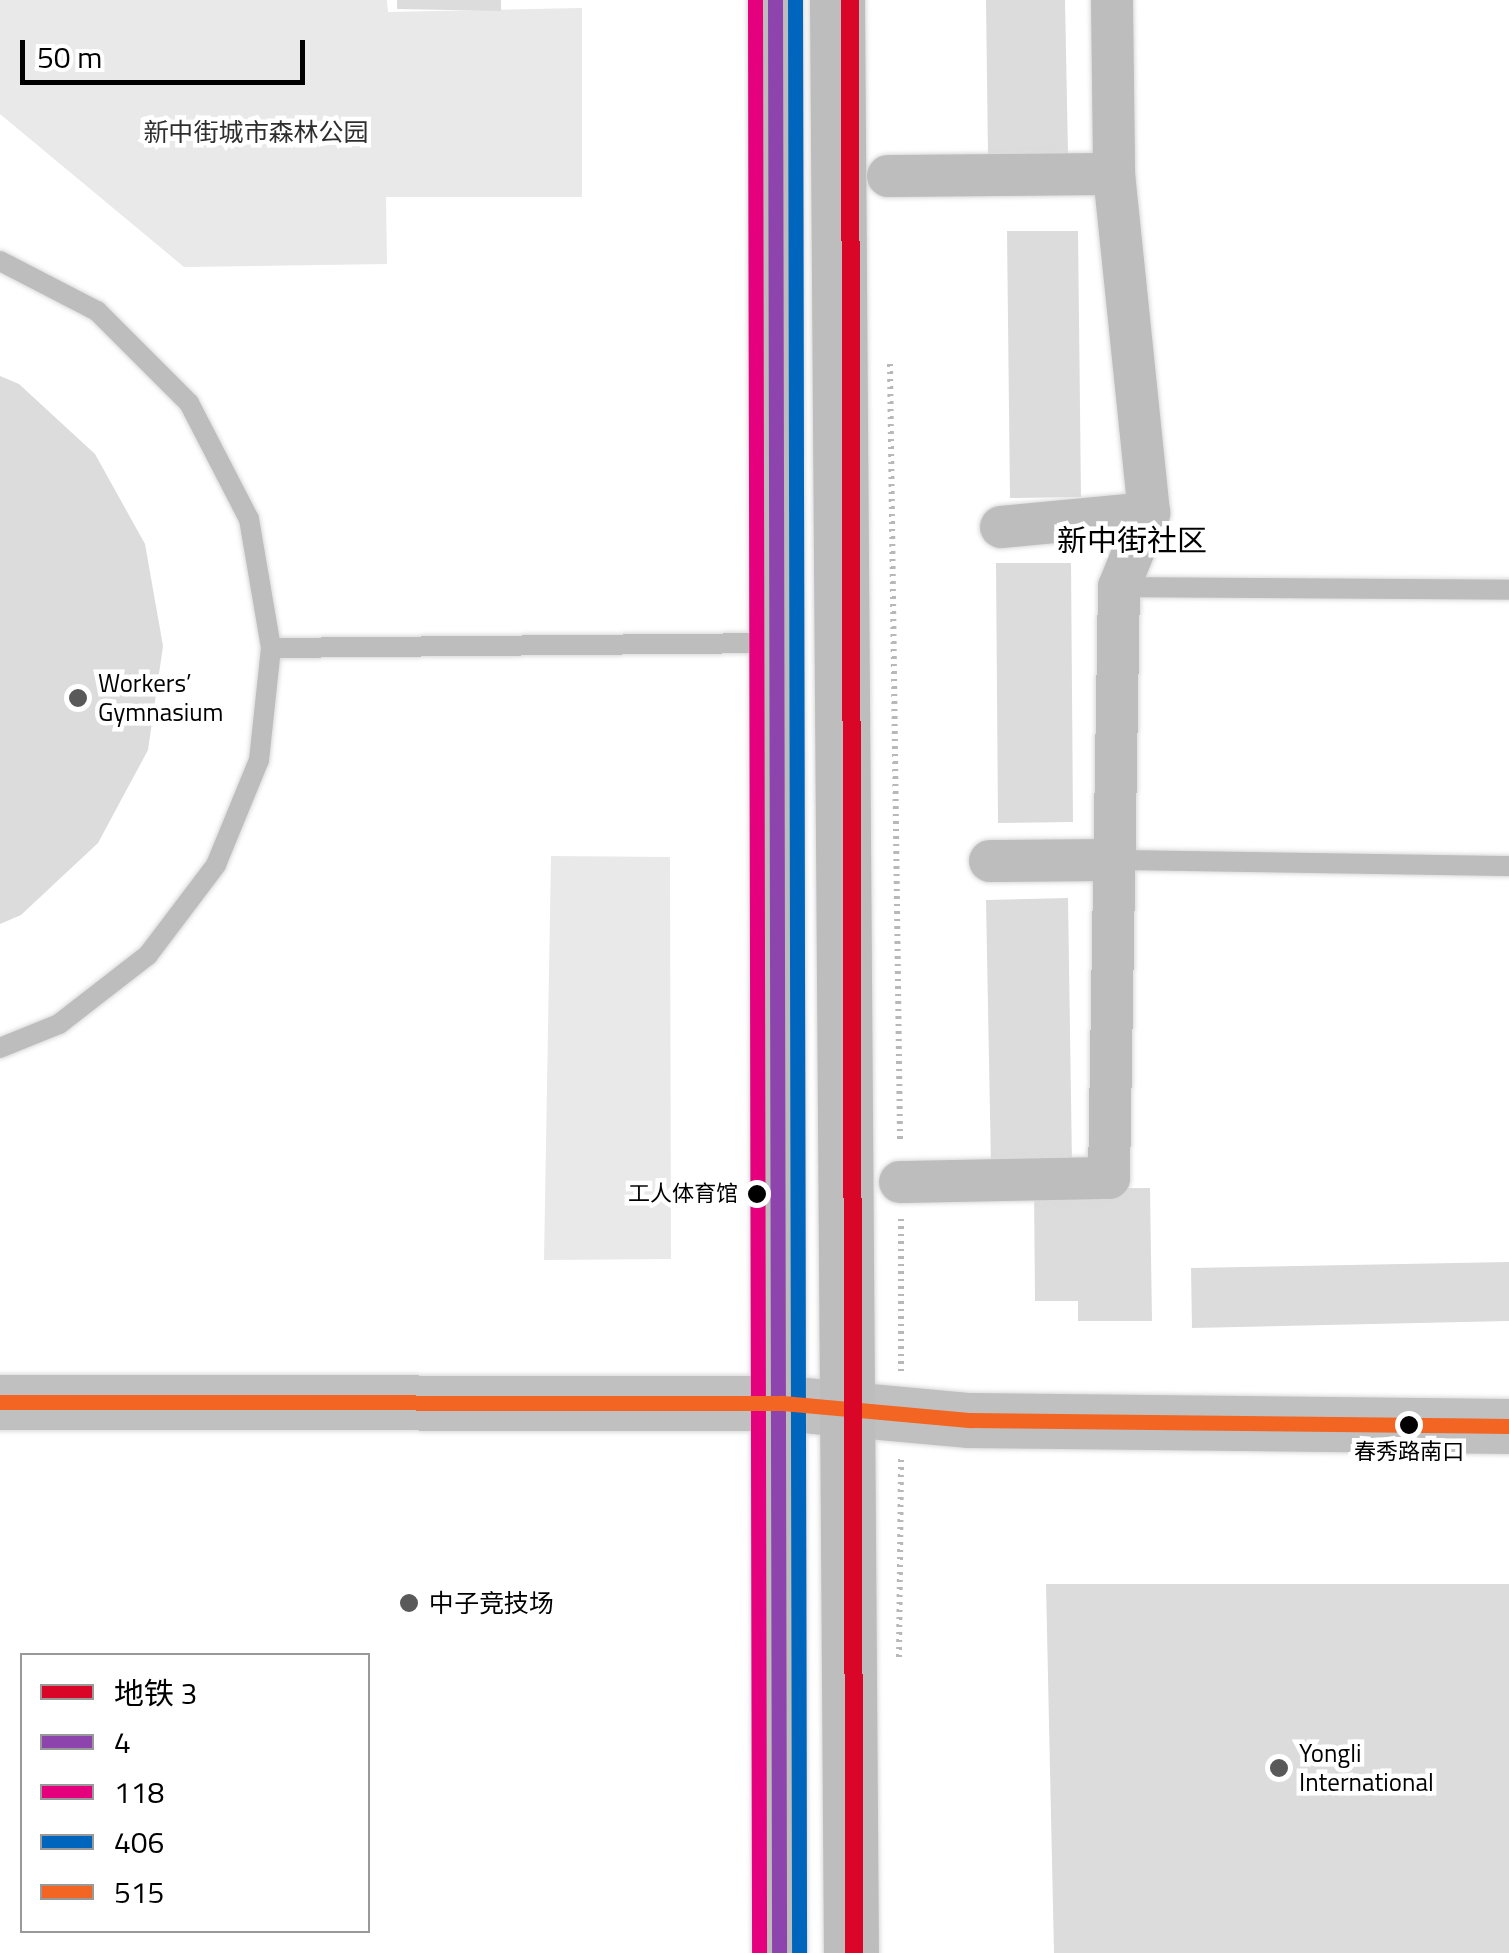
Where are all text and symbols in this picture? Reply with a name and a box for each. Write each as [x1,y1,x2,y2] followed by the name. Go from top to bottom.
[25,20,310,82] scale bar
[37,34,102,80] text: 50 m
[144,117,368,147] park label: 新中街城市森林公园
[1057,522,1207,558] district label: 新中街社区
[98,669,223,728] place label: Workers’ Gymnasium
[67,687,89,709] marker: Workers’ Gymnasium
[628,1181,738,1207] place label: 工人体育馆
[747,1184,767,1204] marker: 工人体育馆
[1399,1415,1419,1435] marker: 春秀路南口
[1354,1439,1464,1465] place label: 春秀路南口
[429,1588,554,1618] place label: 中子竞技场
[398,1592,420,1614] marker: 中子竞技场
[20,1653,370,1933] legend
[114,1670,197,1716] text: 地铁 3
[114,1719,131,1765] text: 4
[1299,1739,1434,1798] place label: Yongli International
[1268,1757,1290,1779] marker: Yongli International
[114,1769,164,1815] text: 118
[114,1819,164,1865] text: 406
[114,1869,164,1915] text: 515

